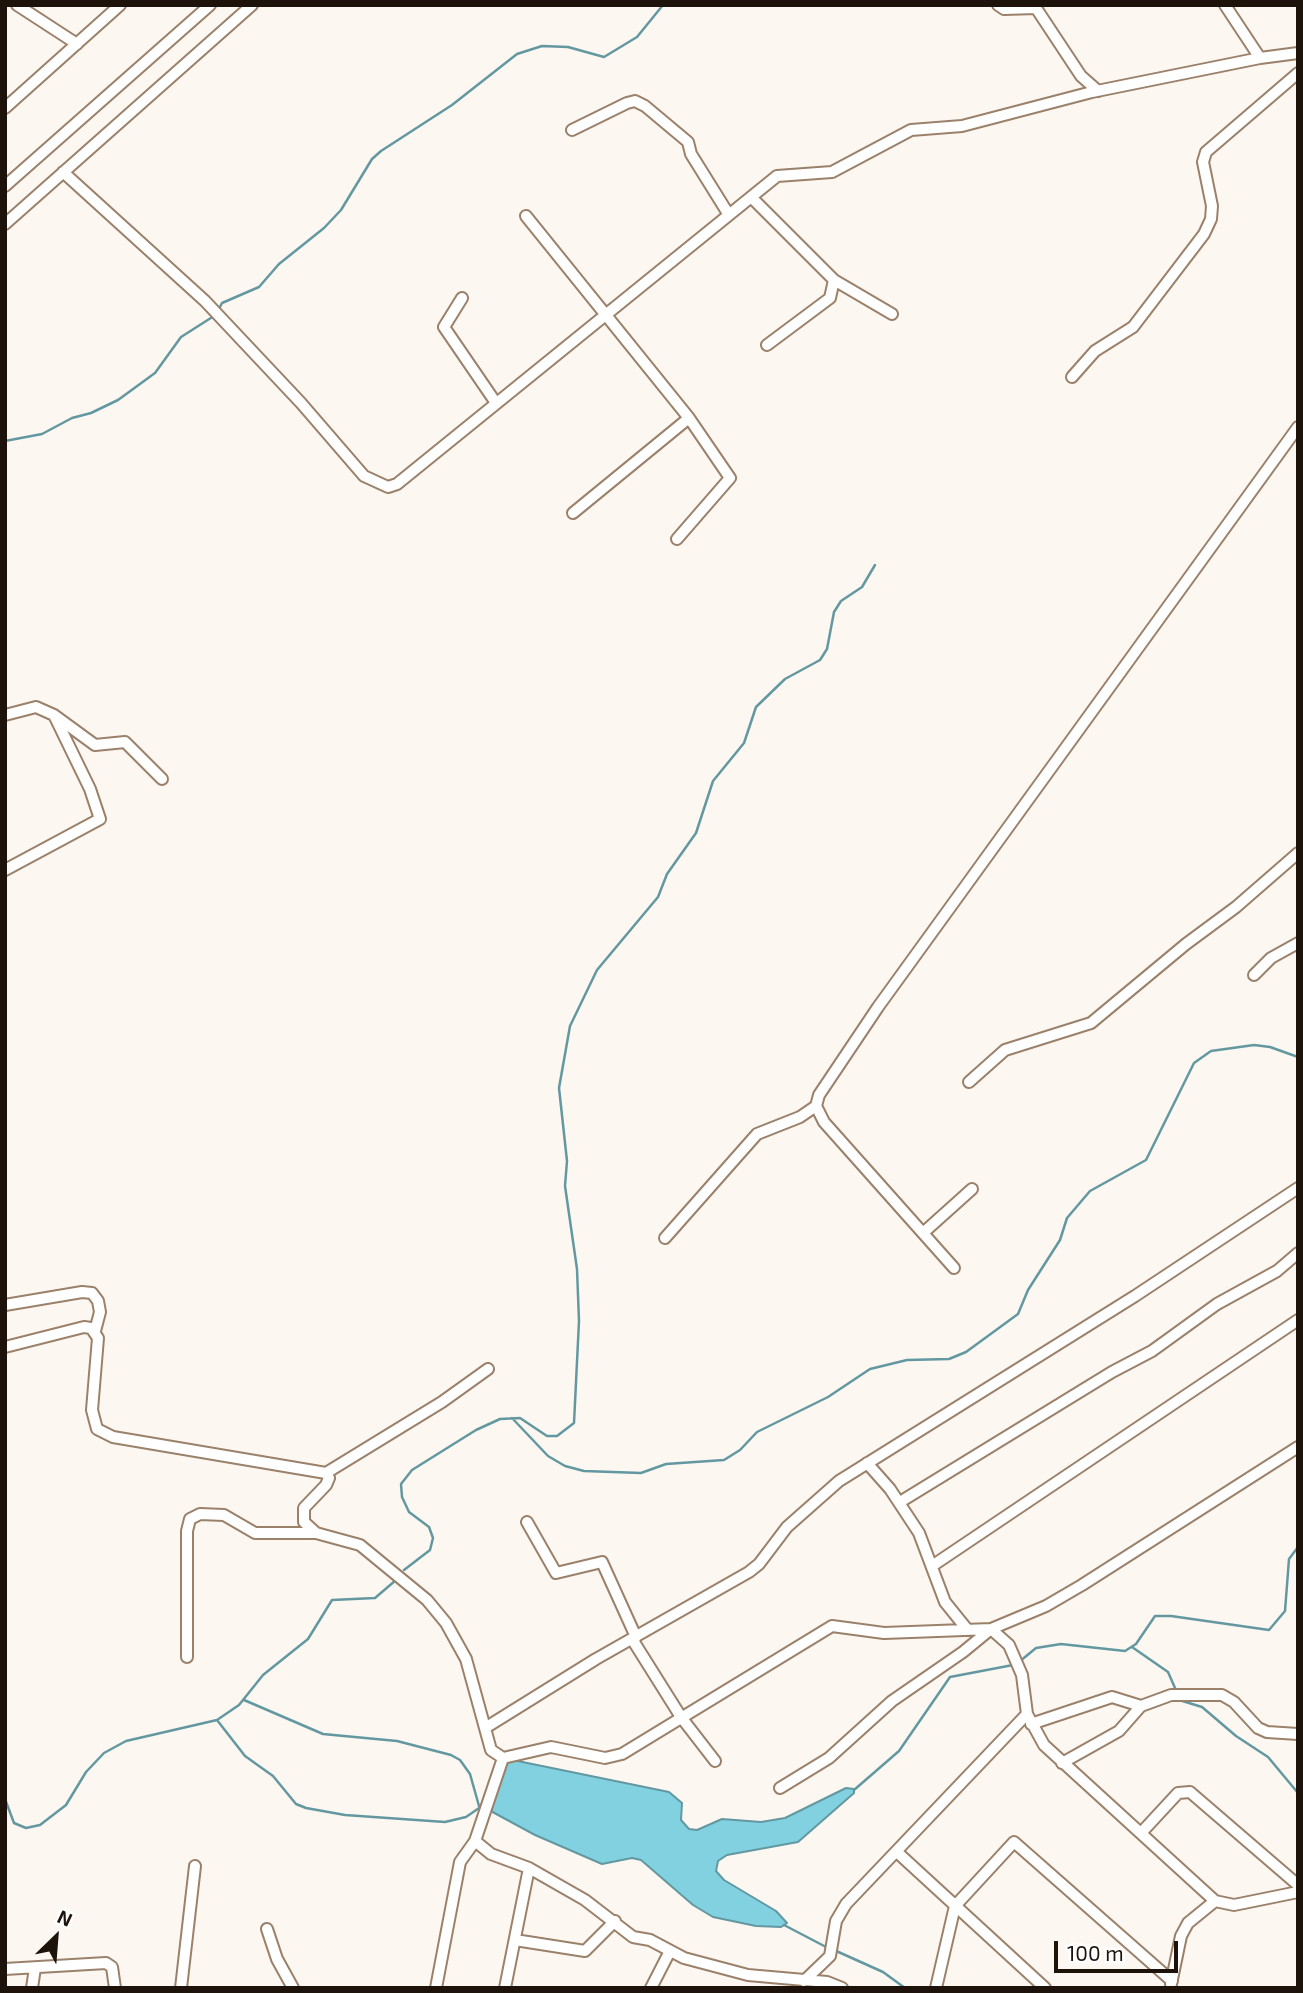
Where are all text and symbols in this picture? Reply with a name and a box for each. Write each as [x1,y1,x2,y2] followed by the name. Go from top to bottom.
[21,1902,91,1972] north arrow
[54,1904,76,1931] text: N
[1058,1926,1182,1970] scale bar
[1067,1940,1124,1965] text: 100 m

